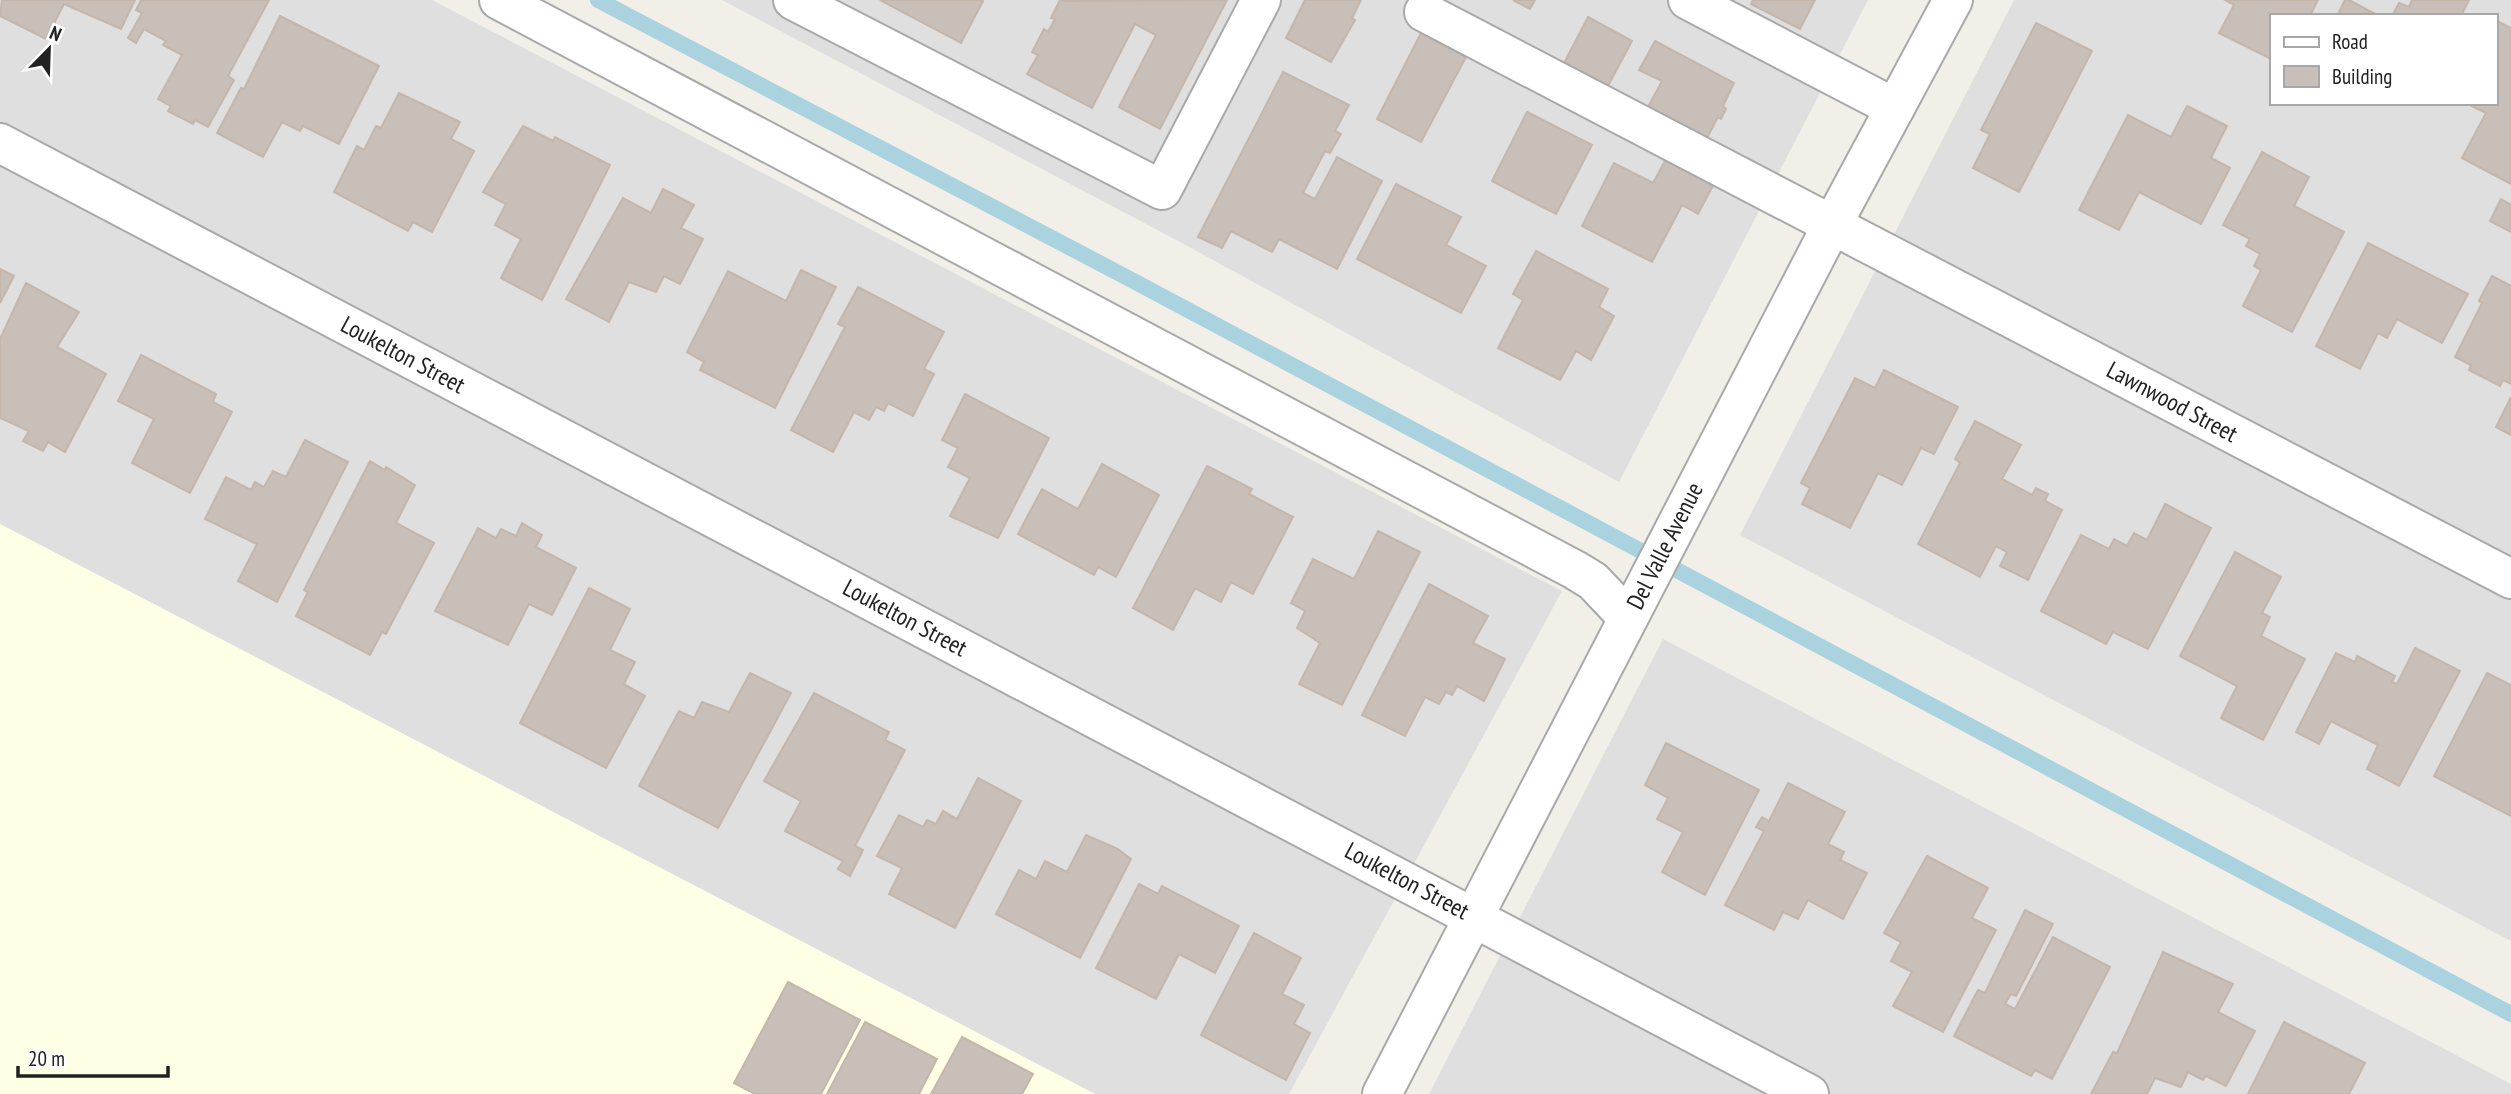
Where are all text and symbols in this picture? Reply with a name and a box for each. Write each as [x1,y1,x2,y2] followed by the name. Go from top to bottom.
[14,14,84,84] north arrow
[2270,14,2497,105] legend
[46,20,65,46] text: N
[2332,28,2368,55] text: Road
[2332,63,2392,90] text: Building
[336,309,471,400] street label: Loukelton Street
[2101,354,2243,449] street label: Lawnwood Street
[1619,477,1710,615] street label: Del Valle Avenue
[838,572,973,663] street label: Loukelton Street
[1340,835,1475,926] street label: Loukelton Street
[18,1034,168,1078] scale bar
[28,1045,65,1072] text: 20 m

